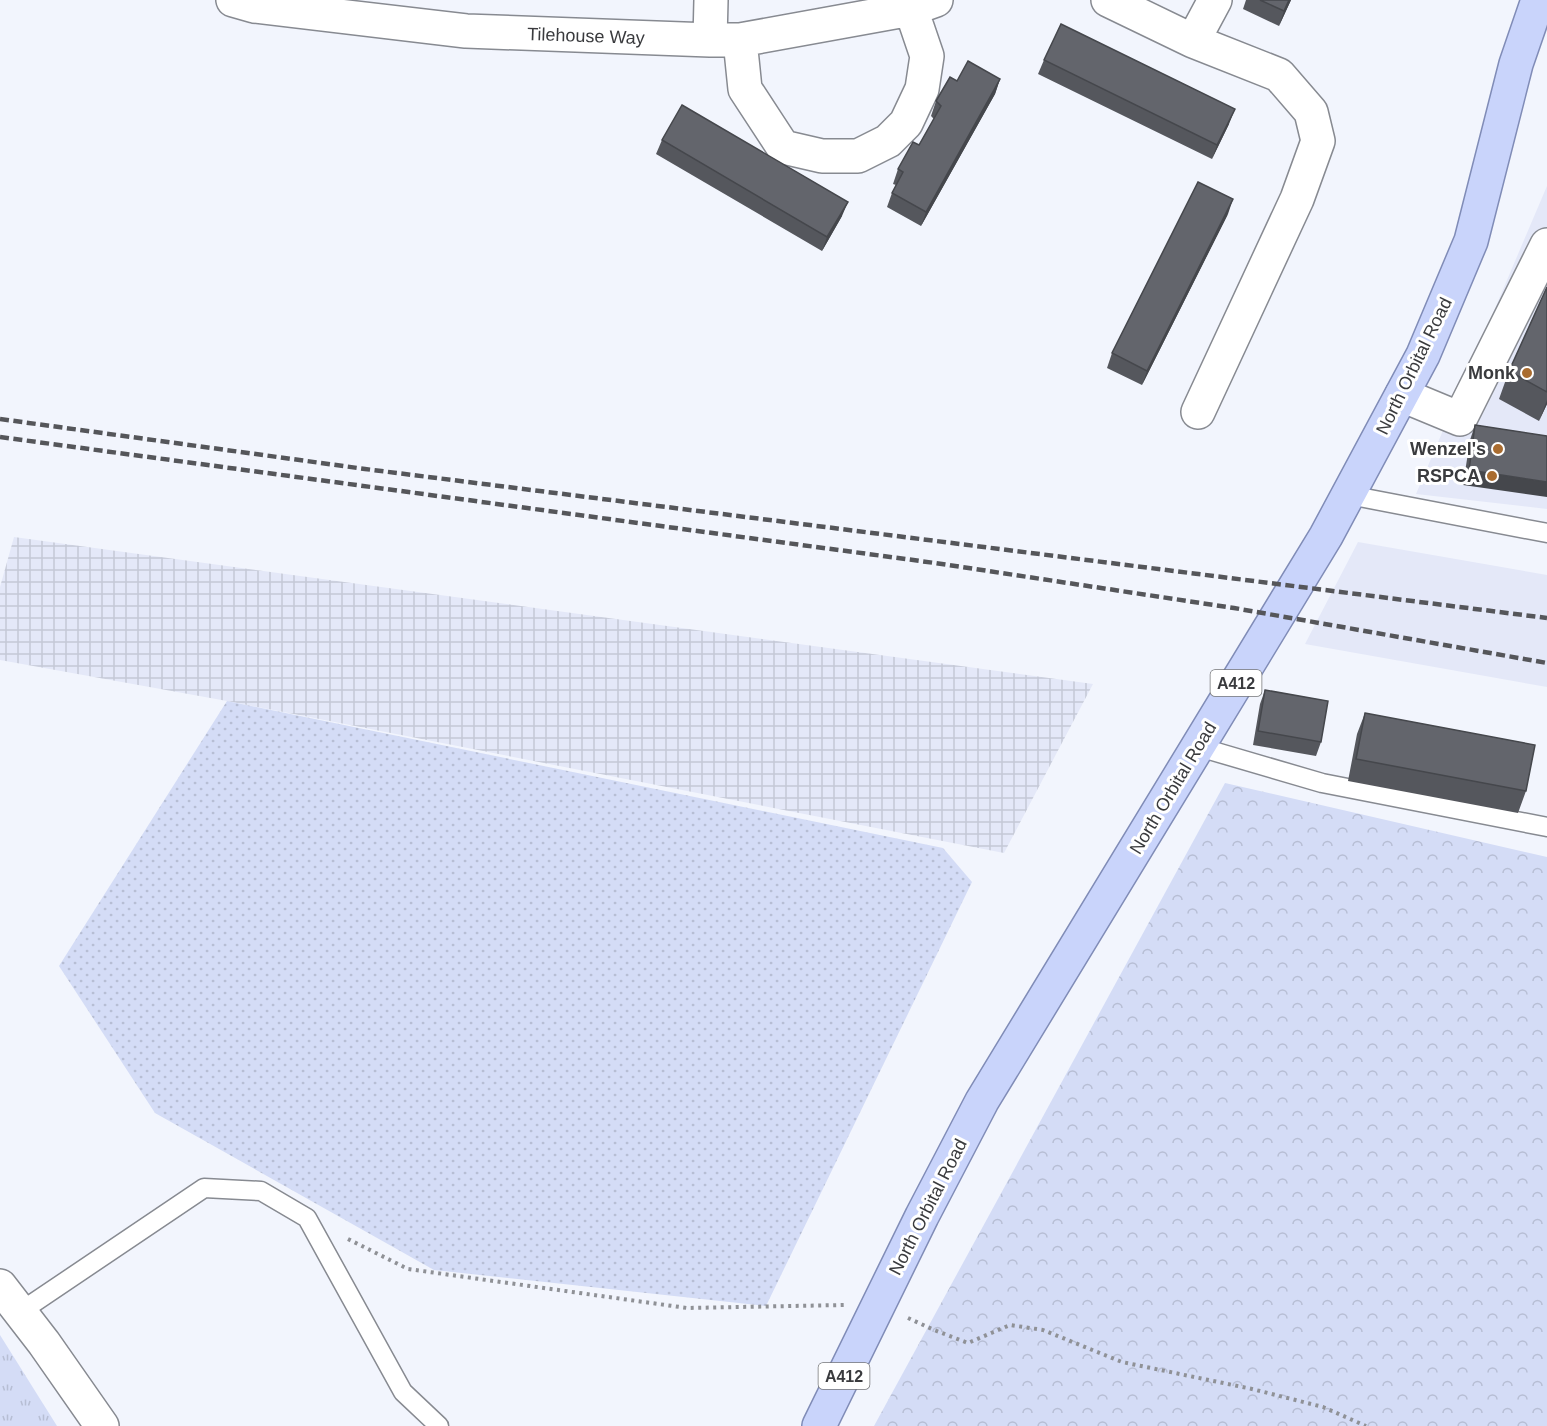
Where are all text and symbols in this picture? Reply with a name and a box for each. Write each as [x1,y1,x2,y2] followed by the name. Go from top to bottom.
[527,24,645,48] street label: Tilehouse Way
[1372,294,1456,438] street label: North Orbital Road
[1468,363,1516,383] place label: Monk
[1520,366,1534,380] marker: Monk
[1410,439,1486,459] place label: Wenzel's
[1491,442,1505,456] marker: Wenzel's
[1417,466,1480,486] place label: RSPCA
[1485,469,1499,483] marker: RSPCA
[1210,670,1262,696] road number: A412
[1126,719,1220,857] street label: North Orbital Road
[885,1136,971,1278] street label: North Orbital Road
[818,1363,870,1389] road number: A412

